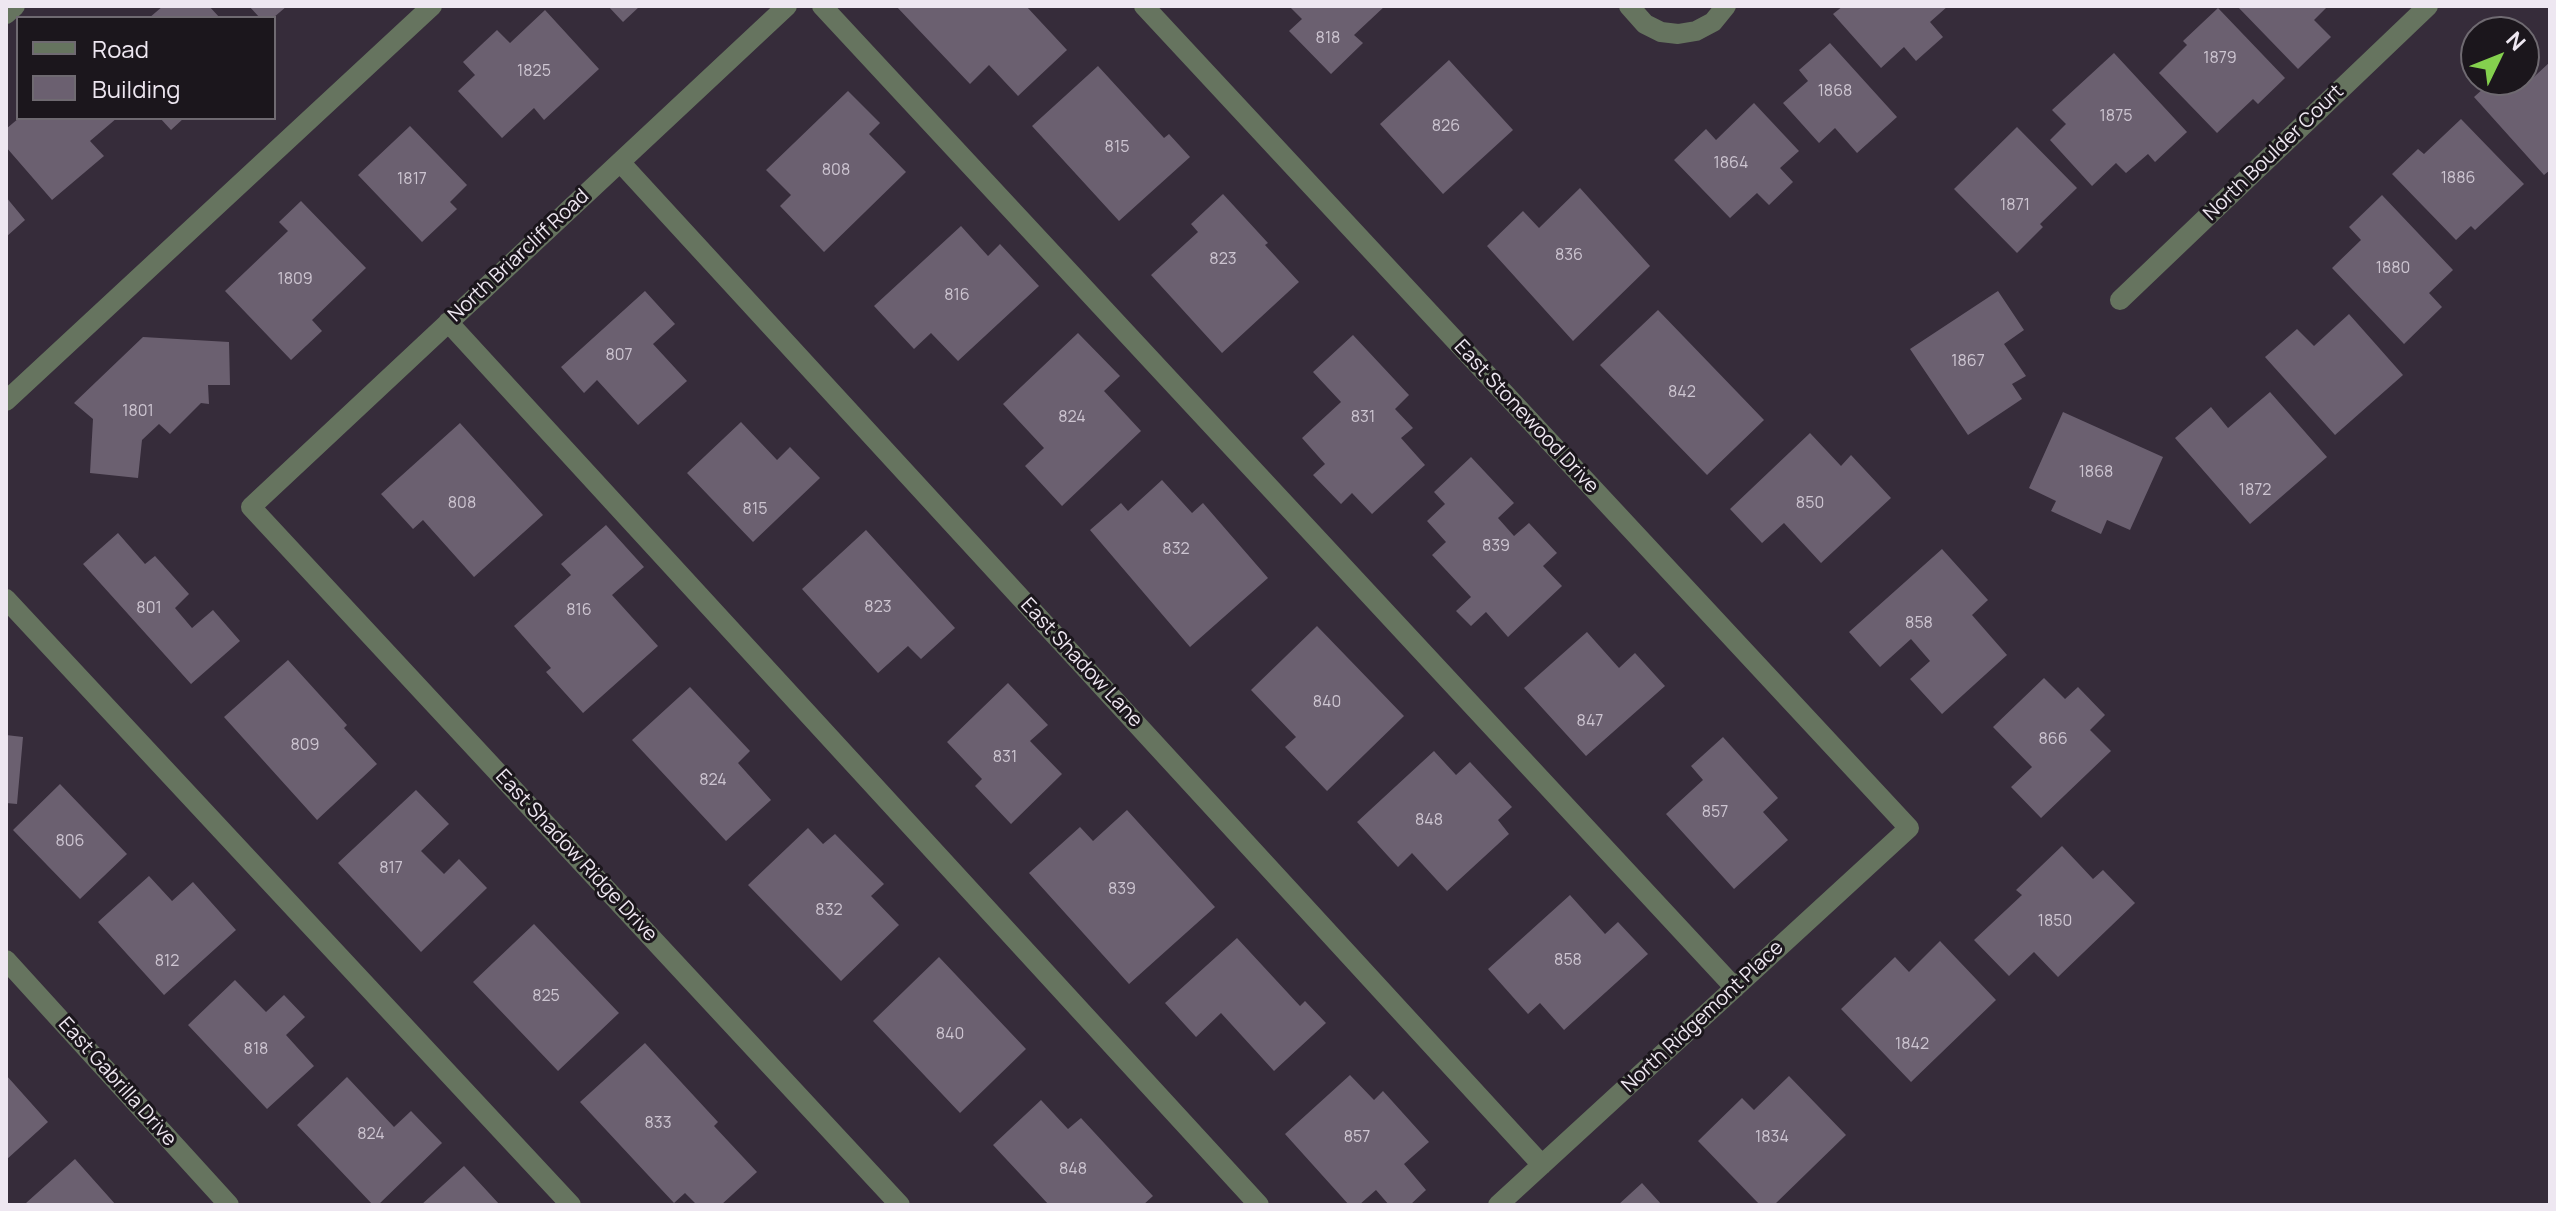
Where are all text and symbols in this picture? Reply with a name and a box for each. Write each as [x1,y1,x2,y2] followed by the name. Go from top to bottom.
[16,16,276,120] legend
[2460,16,2540,96] north arrow
[2500,25,2532,57] text: N
[1316,29,1340,49] house number: 818
[92,32,149,65] text: Road
[2203,49,2237,69] house number: 1879
[517,62,551,82] house number: 1825
[92,72,180,105] text: Building
[2199,80,2349,226] street label: North Boulder Court
[1818,82,1852,102] house number: 1868
[2100,107,2132,127] house number: 1875
[1432,117,1460,137] house number: 826
[1105,138,1129,158] house number: 815
[1714,154,1748,174] house number: 1864
[822,161,850,181] house number: 808
[2441,169,2475,189] house number: 1886
[397,170,427,190] house number: 1817
[444,185,594,327] street label: North Briarcliff Road
[2000,196,2030,216] house number: 1871
[1555,246,1583,266] house number: 836
[1209,250,1237,270] house number: 823
[2376,259,2410,279] house number: 1880
[277,270,313,290] house number: 1809
[944,286,970,306] house number: 816
[1449,335,1603,499] street label: East Stonewood Drive
[605,346,633,366] house number: 807
[1951,352,1985,372] house number: 1867
[1668,383,1696,403] house number: 842
[122,402,154,422] house number: 1801
[1058,408,1086,428] house number: 824
[1351,408,1375,428] house number: 831
[2079,463,2113,483] house number: 1868
[2239,481,2271,501] house number: 1872
[448,494,476,514] house number: 808
[1796,494,1824,514] house number: 850
[743,500,767,520] house number: 815
[1482,537,1510,557] house number: 839
[1162,540,1190,560] house number: 832
[1015,593,1147,733] street label: East Shadow Lane
[864,598,892,618] house number: 823
[136,599,162,619] house number: 801
[566,601,592,621] house number: 816
[1905,614,1933,634] house number: 858
[1313,693,1341,713] house number: 840
[1577,712,1603,732] house number: 847
[2038,730,2068,750] house number: 866
[291,736,319,756] house number: 809
[993,748,1017,768] house number: 831
[490,765,662,947] street label: East Shadow Ridge Drive
[699,771,727,791] house number: 824
[1702,803,1728,823] house number: 857
[1415,811,1443,831] house number: 848
[56,832,84,852] house number: 806
[379,859,403,879] house number: 817
[1108,880,1136,900] house number: 839
[815,901,843,921] house number: 832
[2038,912,2072,932] house number: 1850
[1617,936,1789,1098] street label: North Ridgemont Place
[1554,951,1582,971] house number: 858
[155,952,179,972] house number: 812
[532,987,560,1007] house number: 825
[53,1013,181,1151] street label: East Gabrilla Drive
[936,1025,964,1045] house number: 840
[1895,1035,1929,1055] house number: 1842
[244,1040,268,1060] house number: 818
[645,1114,671,1134] house number: 833
[357,1125,385,1145] house number: 824
[1344,1128,1370,1148] house number: 857
[1755,1128,1789,1148] house number: 1834
[1059,1160,1087,1180] house number: 848

